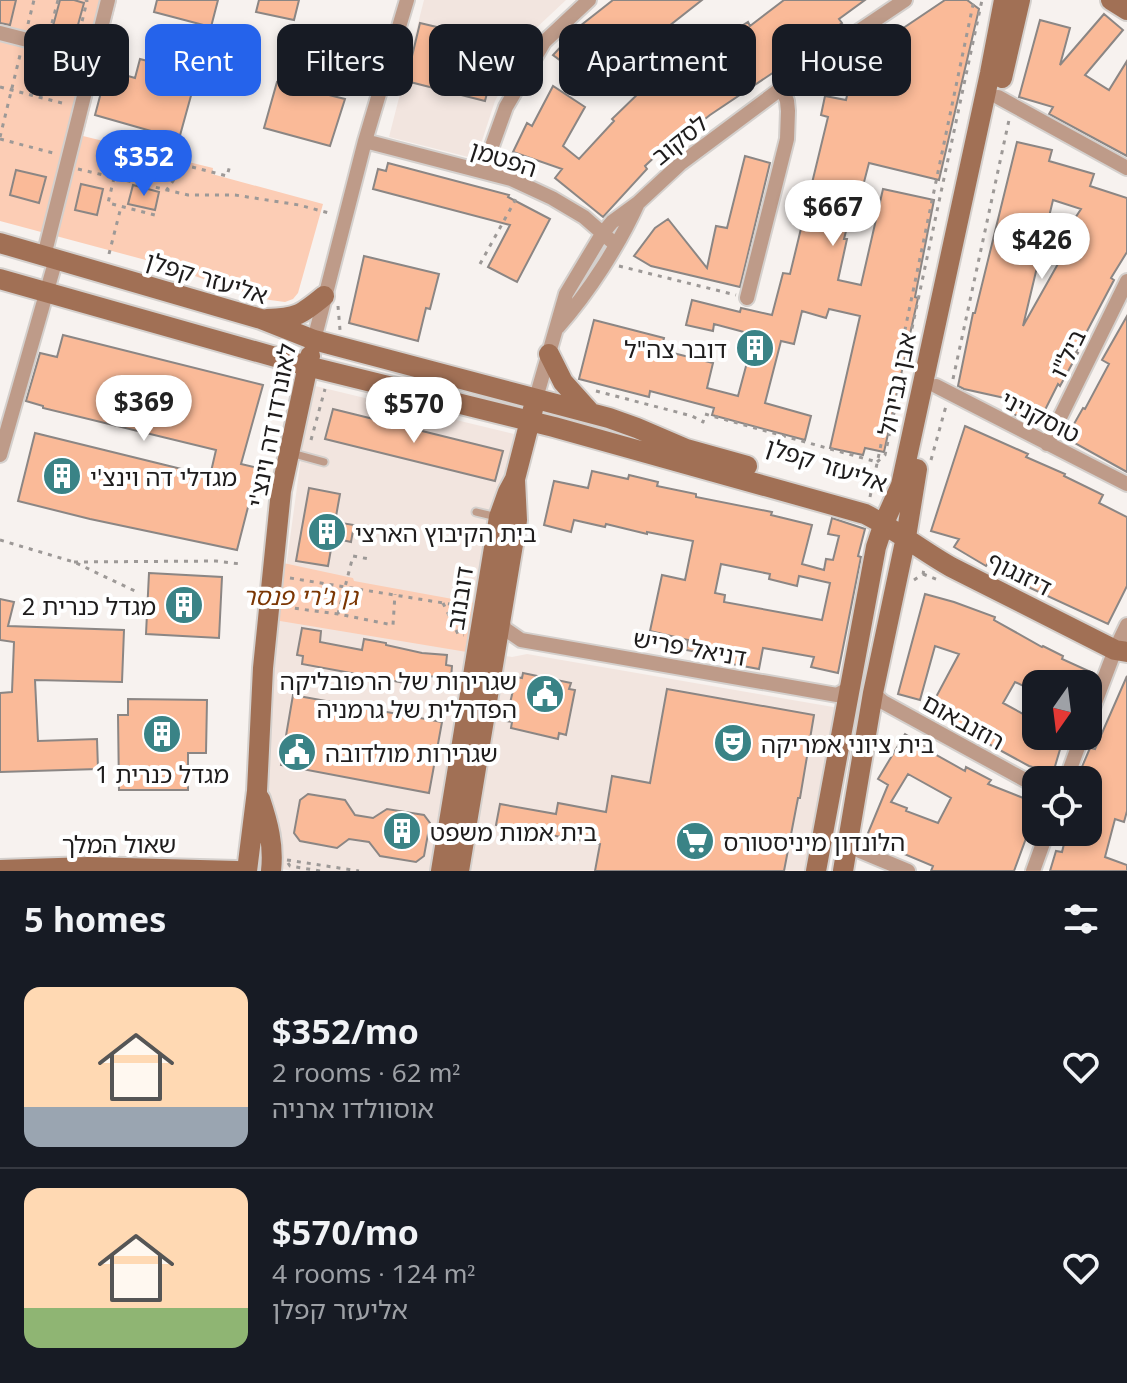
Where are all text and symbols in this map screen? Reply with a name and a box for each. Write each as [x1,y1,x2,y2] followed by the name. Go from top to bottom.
[24,24,129,96] chip: Buy
[145,24,261,96] chip: Rent
[277,24,413,96] chip: Filters
[429,24,543,96] chip: New
[559,24,756,96] chip: Apartment
[772,24,911,96] chip: House
[644,106,714,172] street label: לסקוב
[97,130,191,198] pin: $352
[466,132,542,184] street label: הפטמן
[114,138,174,174] text: $352
[786,180,880,248] pin: $667
[803,188,863,224] text: $667
[995,213,1089,281] pin: $426
[1012,221,1072,257] text: $426
[142,243,272,311] street label: אליעזר קפלן
[1041,323,1093,383] street label: ביל"ו
[734,327,776,369] building icon: דובר צה"ל
[869,329,923,439] street label: אבן גבירול
[624,332,727,365] place label: דובר צה"ל
[239,340,303,510] street label: לאונרדו דה וינצ'י
[97,375,191,443] pin: $369
[367,377,461,445] pin: $570
[996,382,1086,450] street label: טוסקניני
[114,383,174,419] text: $369
[384,385,444,421] text: $570
[762,429,892,499] street label: אליעזר קפלן
[41,455,83,497] building icon: מגדלי דה וינצ'י
[90,460,237,493] place label: מגדלי דה וינצ'י
[306,511,348,553] building icon: בית הקיבוץ הארצי
[355,516,537,549] place label: בית הקיבוץ הארצי
[982,543,1058,603] street label: דיזנגוף
[438,564,480,632] street label: דובנוב
[243,579,359,612] park label: גן ג'רי פנסר
[163,584,205,626] building icon: מגדל כנרית 2
[22,589,156,622] place label: מגדל כנרית 2
[631,621,749,673] street label: דניאל פריש
[280,664,517,725] place label: שגרירות של הרפובליקה הפדרלית של גרמניה
[1022,670,1102,750] north arrow
[1022,670,1102,846] map controls
[524,673,566,715] public building icon: שגרירות של הרפובליקה הפדרלית של גרמניה
[917,685,1011,757] street label: רוזנבאום
[141,713,183,755] building icon: מגדל כנרית 1
[712,722,754,764] theatre icon: בית ציוני אמריקה
[761,727,934,760] place label: בית ציוני אמריקה
[276,731,318,773] public building icon: שגרירות מולדובה
[325,736,498,769] place label: שגרירות מולדובה
[95,757,229,790] place label: מגדל כנרית 1
[1022,766,1102,846] button: locate
[381,810,423,852] building icon: בית אמות משפט
[430,815,597,848] place label: בית אמות משפט
[674,820,716,862] supermarket icon: הלונדון מיניסטורס
[723,825,905,858] place label: הלונדון מיניסטורס
[62,827,176,860] street label: שאול המלך
[24,896,166,942] text: 5 homes
[1059,897,1103,941] icon: filters
[272,1008,419,1054] text: $352/mo
[88,1019,184,1115] icon: home
[1059,1045,1103,1089] icon: heart
[272,1054,460,1090] text: 2 rooms · 62 m²
[272,1090,434,1126] text: אוסוולדו ארניה
[272,1209,419,1255] text: $570/mo
[88,1220,184,1316] icon: home
[1059,1246,1103,1290] icon: heart
[272,1255,475,1291] text: 4 rooms · 124 m²
[272,1291,408,1327] text: אליעזר קפלן

